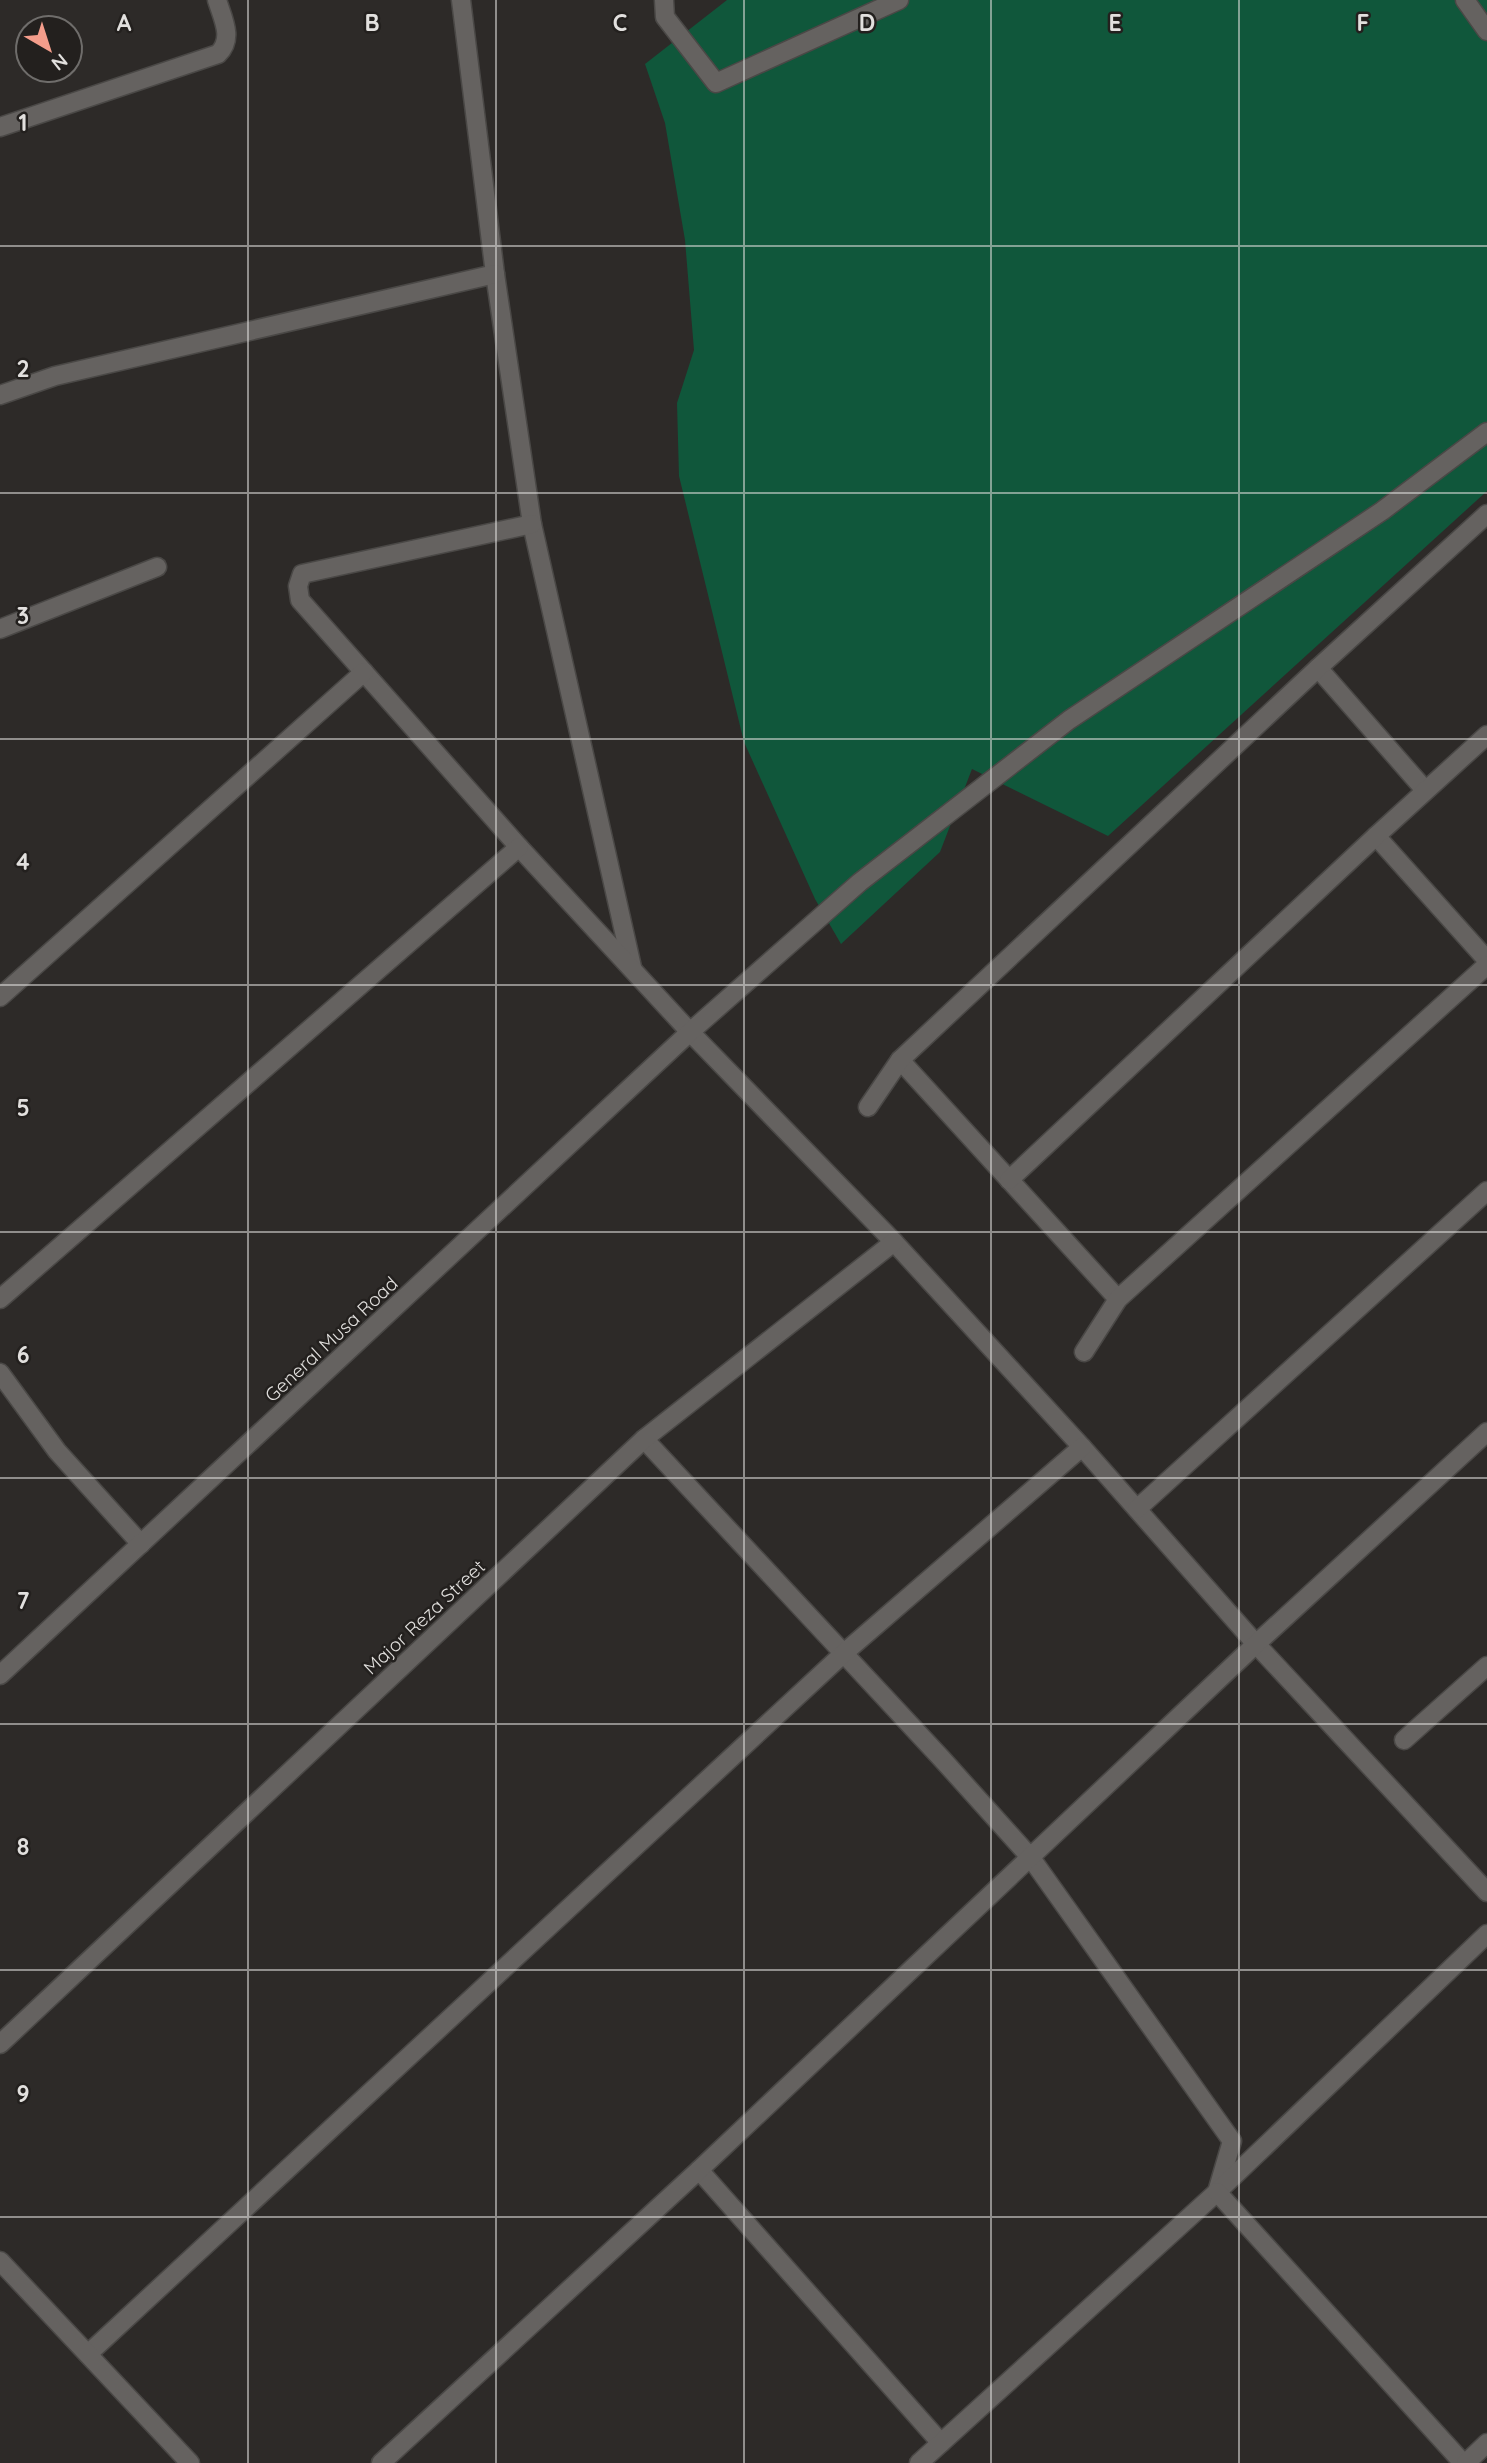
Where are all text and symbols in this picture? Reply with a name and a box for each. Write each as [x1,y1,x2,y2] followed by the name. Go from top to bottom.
[117,8,132,37] text: A
[364,8,380,37] text: B
[613,8,627,37] text: C
[859,8,875,37] text: D
[1108,8,1122,37] text: E
[1357,8,1369,37] text: F
[14,14,84,84] north arrow
[47,48,73,76] text: N
[19,108,27,137] text: 1
[16,354,30,383] text: 2
[17,601,29,630] text: 3
[16,847,30,876] text: 4
[16,1093,30,1122] text: 5
[259,1271,403,1407] street label: General Musa Road
[17,1340,29,1369] text: 6
[358,1555,490,1679] street label: Major Reza Street
[17,1586,30,1615] text: 7
[17,1832,29,1861] text: 8
[16,2079,30,2108] text: 9

